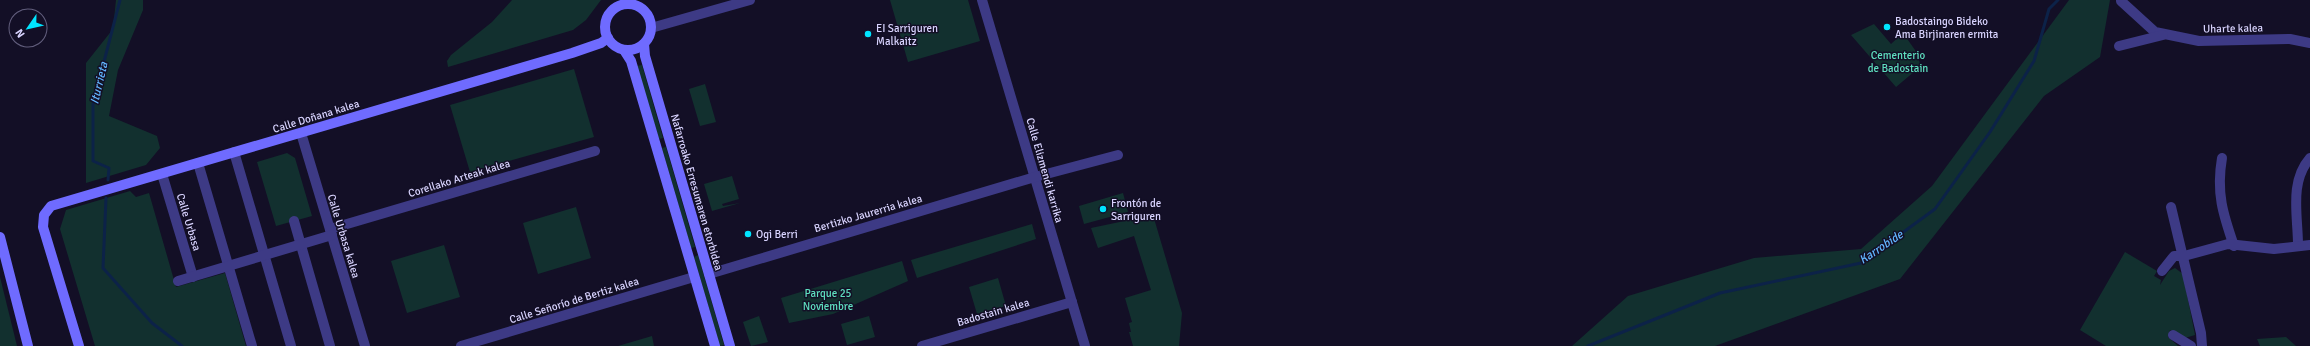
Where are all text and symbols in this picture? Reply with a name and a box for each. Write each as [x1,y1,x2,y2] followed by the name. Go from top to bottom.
[8,8,48,48] north arrow
[1895,15,1999,41] place label: Badostaingo Bideko Ama Birjinaren ermita
[2203,21,2264,36] street label: Uharte kalea
[876,22,938,48] place label: EI Sarriguren Malkaitz
[1882,22,1892,32] marker: Badostaingo Bideko Ama Birjinaren ermita
[13,27,28,40] text: N
[863,29,873,39] marker: EI Sarriguren Malkaitz
[1868,49,1928,75] park label: Cementerio de Badostain
[87,60,112,106] water label: Iturrieta
[271,97,361,136] street label: Calle Doñana kalea
[668,112,725,272] street label: Nafarroako Erresumaren etorbidea
[1023,116,1066,224] street label: Calle Elizmendi karrika
[407,157,512,200] street label: Corellako Arteak kalea
[174,192,204,253] street label: Calle Urbasa
[813,192,924,235] street label: Bertizko Jaurerria kalea
[325,193,363,280] street label: Calle Urbasa kalea
[1111,197,1161,223] place label: Frontón de Sarriguren
[1098,204,1108,214] marker: Frontón de Sarriguren
[1856,227,1907,268] water label: Karrobide
[756,228,798,241] place label: Ogi Berri
[743,229,753,239] marker: Ogi Berri
[508,274,641,326] street label: Calle Señorío de Bertiz kalea
[803,287,853,313] park label: Parque 25 Noviembre
[955,296,1031,329] street label: Badostain kalea

